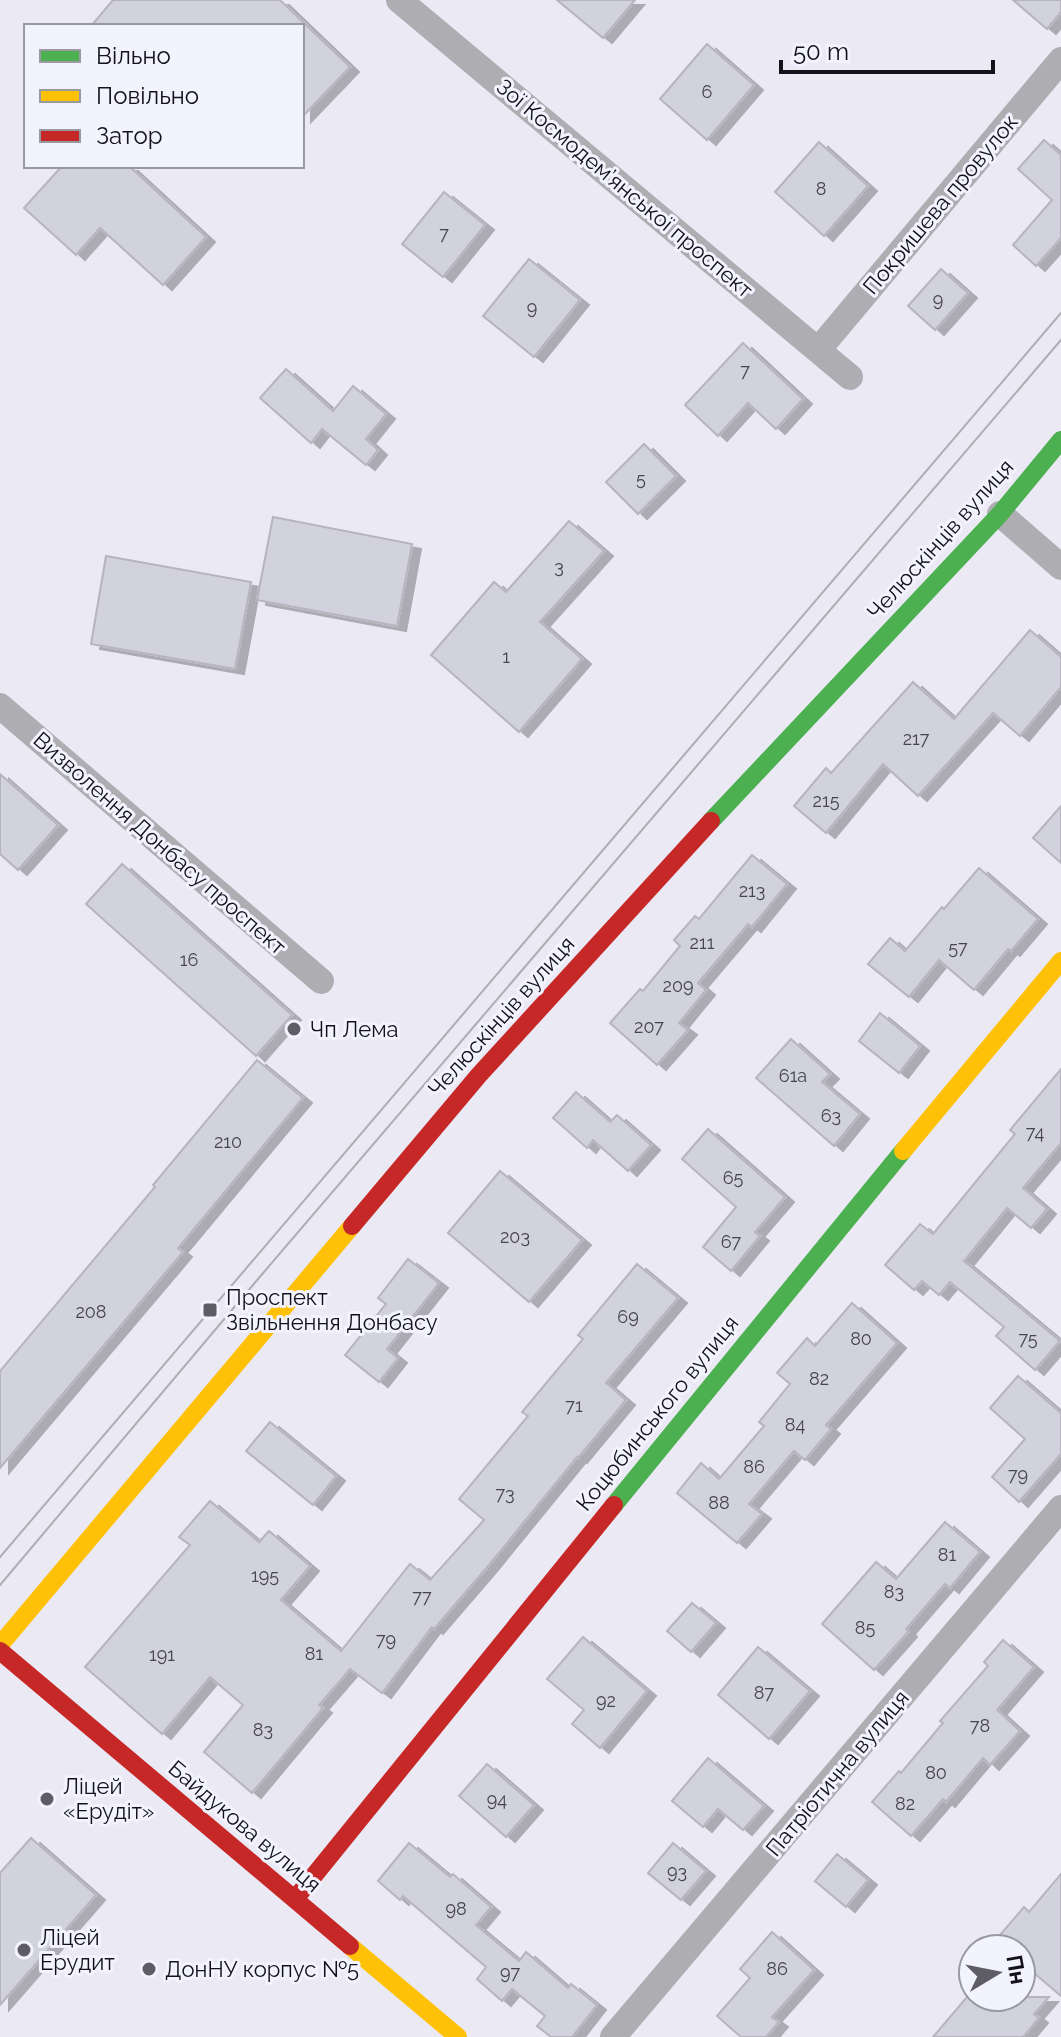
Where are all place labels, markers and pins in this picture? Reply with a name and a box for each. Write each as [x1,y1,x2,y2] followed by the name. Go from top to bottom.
[310,1016,399,1042] place label: Чп Лема
[285,1020,303,1038] marker: Чп Лема
[226,1284,438,1335] place label: Проспект Звільнення Донбасу
[201,1301,219,1319] marker: Проспект Звільнення Донбасу
[63,1773,154,1824] place label: Ліцей «Ерудіт»
[38,1790,56,1808] marker: Ліцей «Ерудіт»
[40,1924,115,1975] place label: Ліцей Ерудит
[15,1941,33,1959] marker: Ліцей Ерудит
[165,1956,359,1982] place label: ДонНУ корпус №5
[140,1960,158,1978] marker: ДонНУ корпус №5

